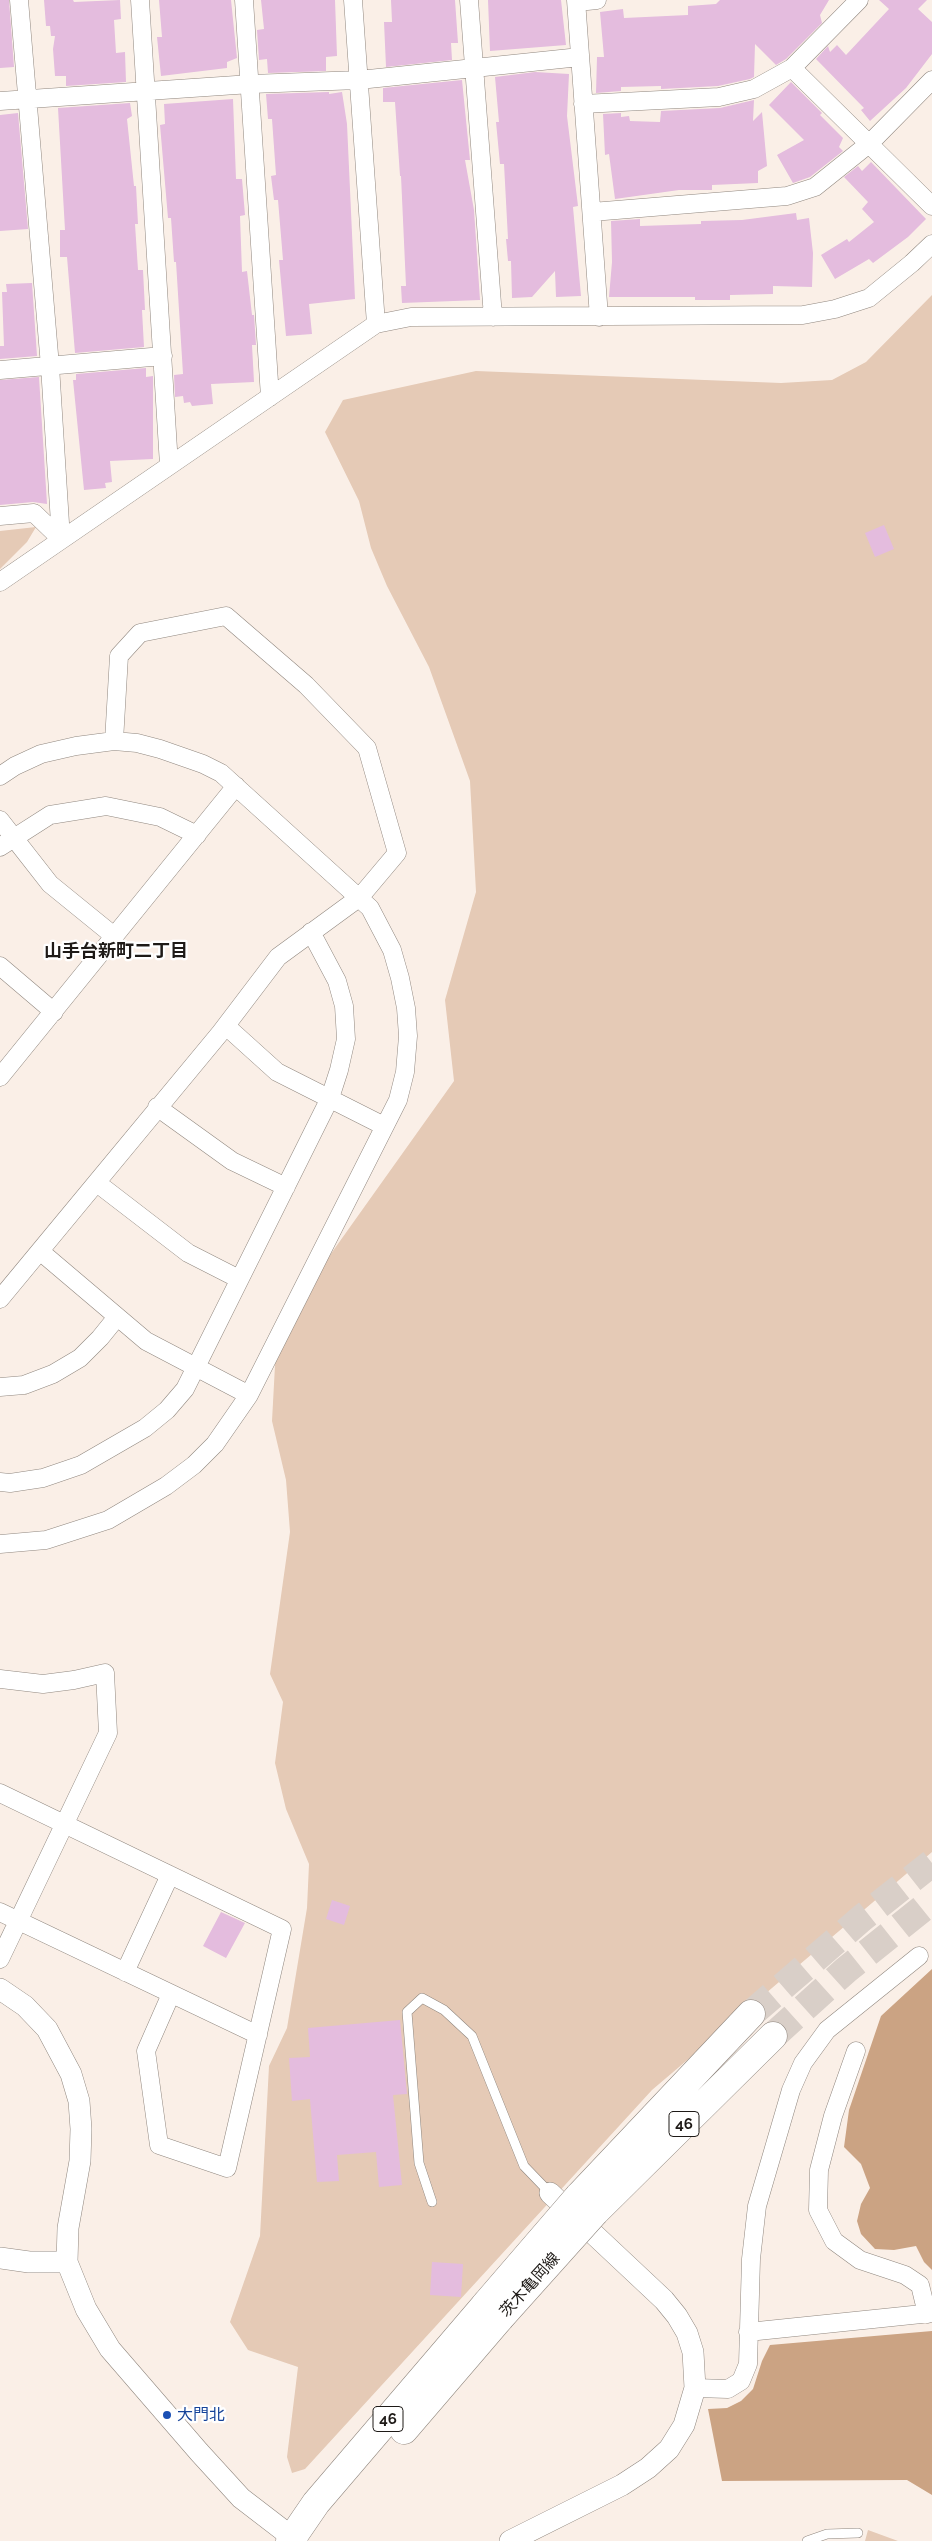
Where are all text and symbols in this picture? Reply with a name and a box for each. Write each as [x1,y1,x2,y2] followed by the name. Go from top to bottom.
[44,941,188,963] district label: 山手台新町二丁目
[669,2112,699,2136] road number: 46
[496,2249,564,2321] street label: 茨木亀岡線
[177,2405,225,2425] place label: 大門北
[373,2406,403,2432] road number: 46
[161,2409,173,2421] marker: 大門北

